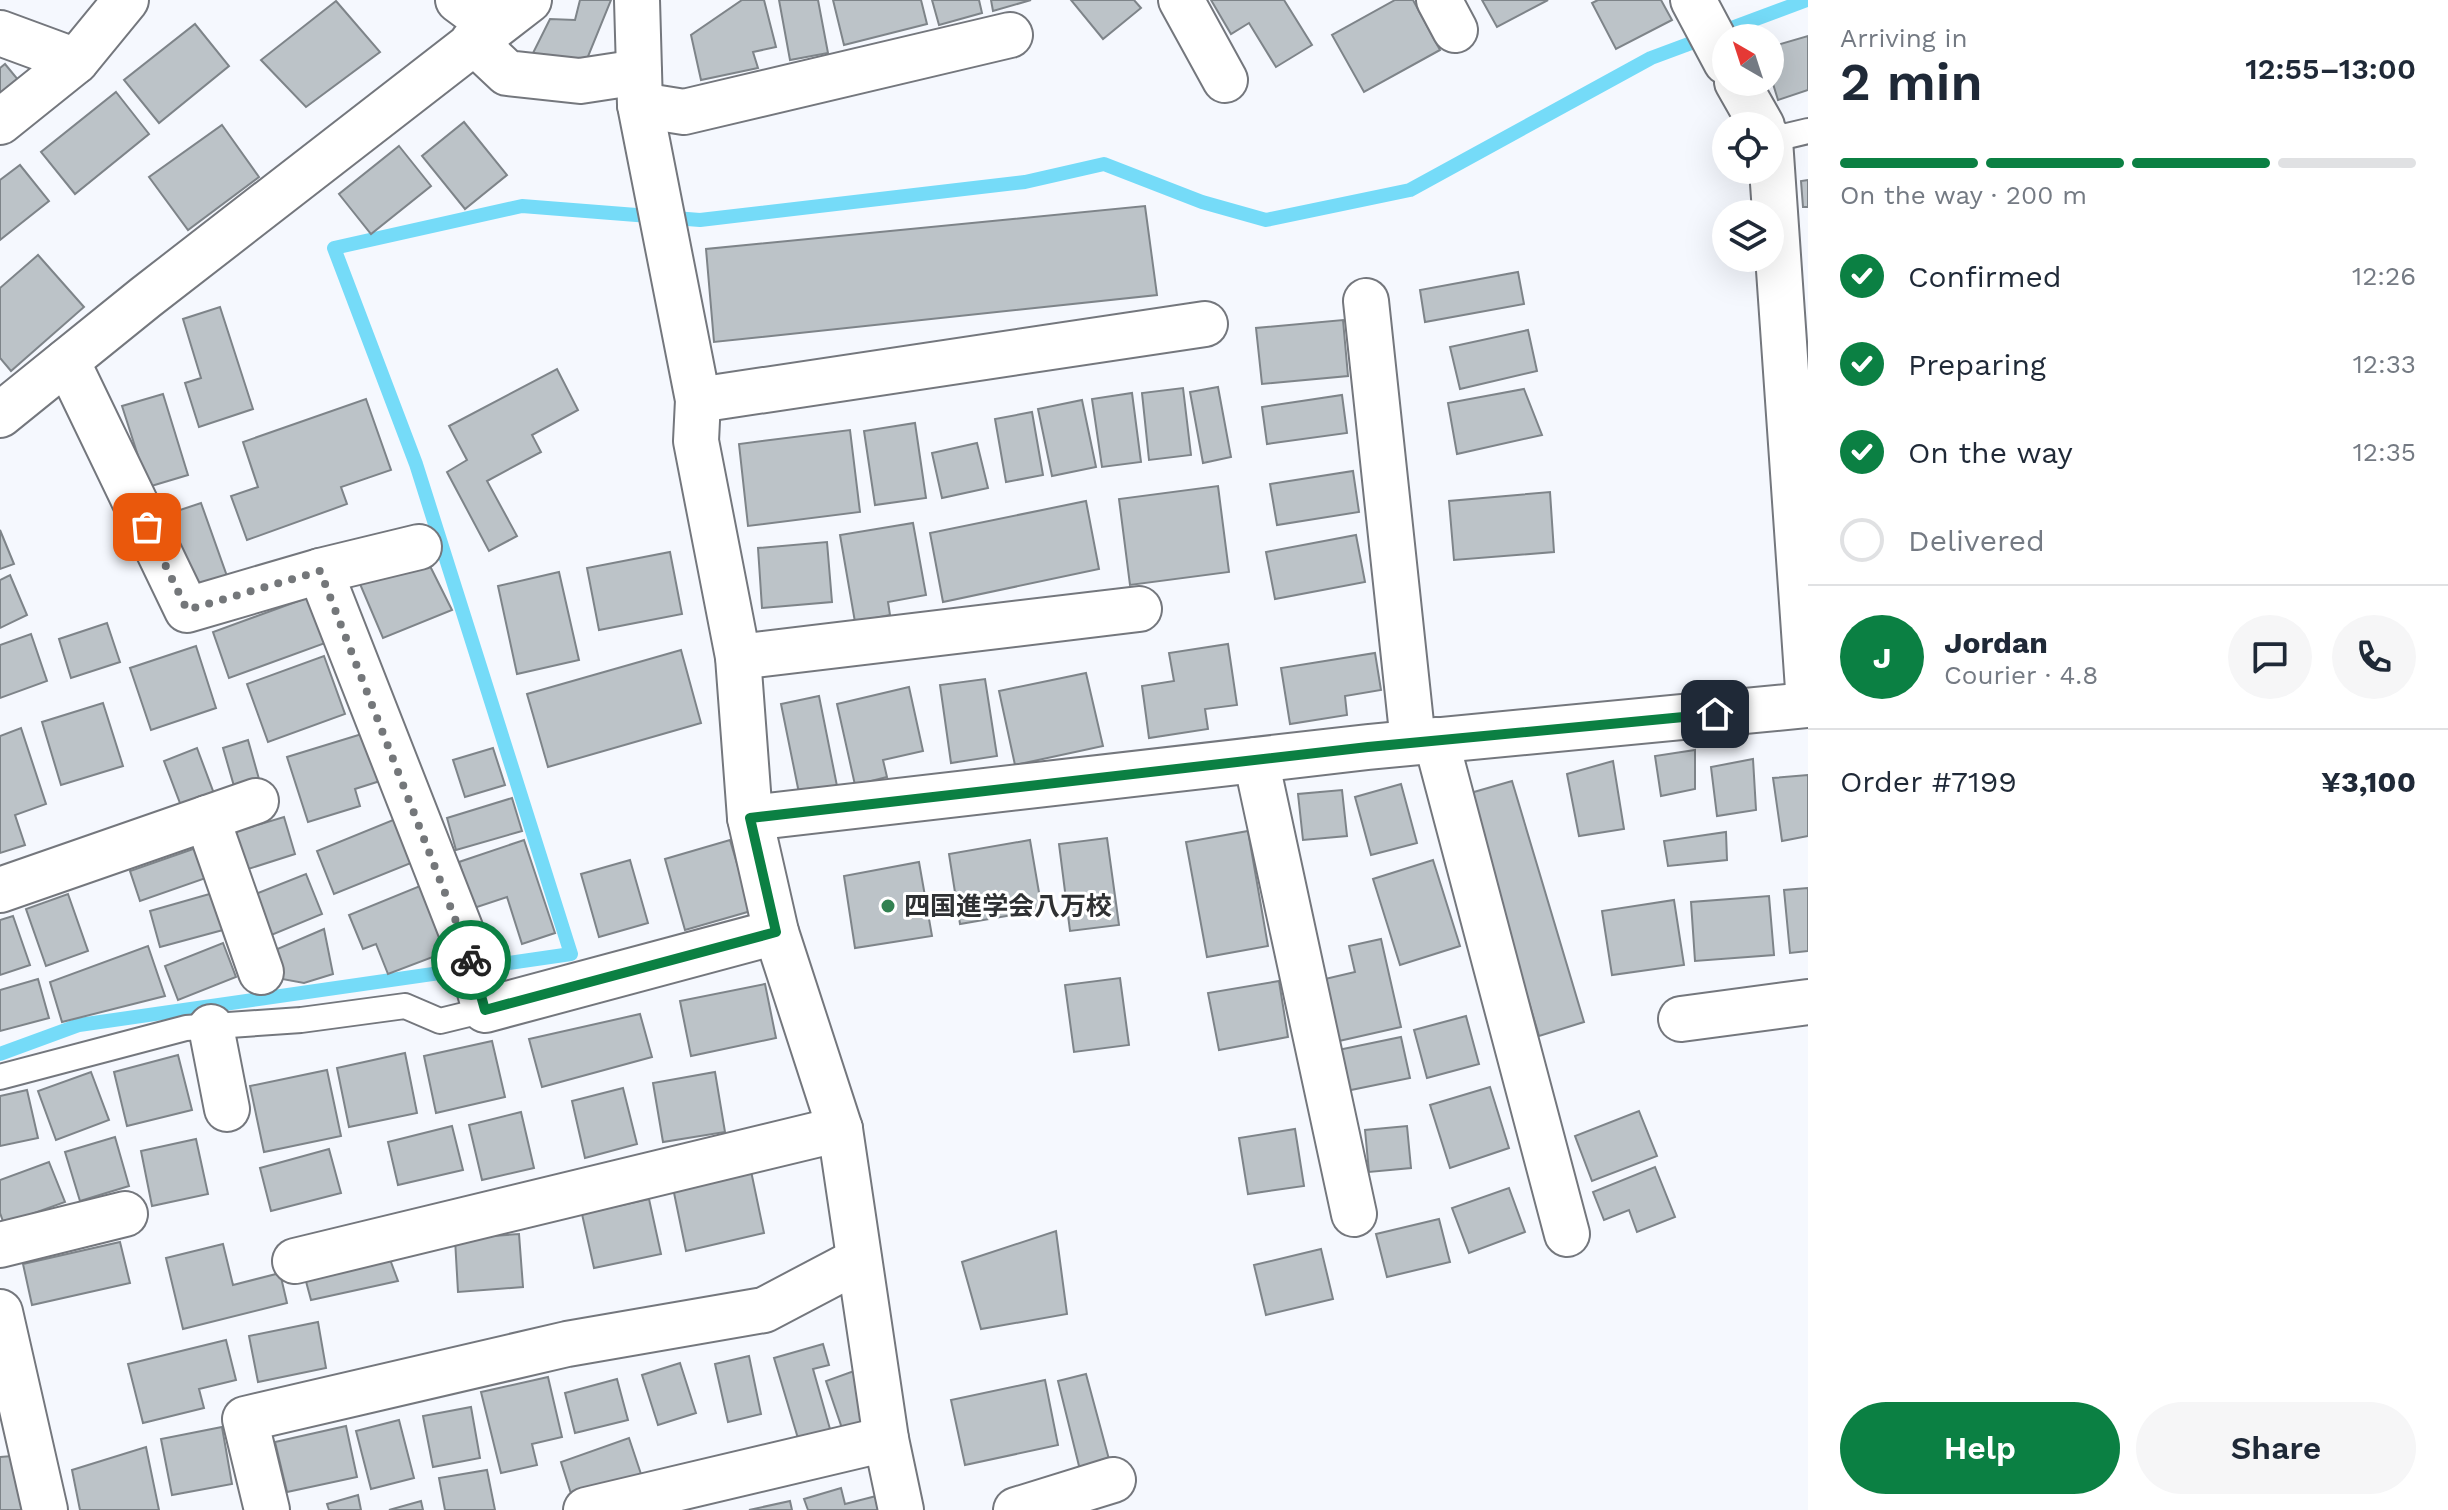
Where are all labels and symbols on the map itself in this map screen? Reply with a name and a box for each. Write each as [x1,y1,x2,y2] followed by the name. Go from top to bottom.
[1712,24,1784,96] north arrow
[113,493,181,561] pin
[1681,680,1749,748] pin
[904,891,1112,921] place label: 四国進学会八万校
[879,897,897,915] marker: 四国進学会八万校
[431,920,511,1000] courier

